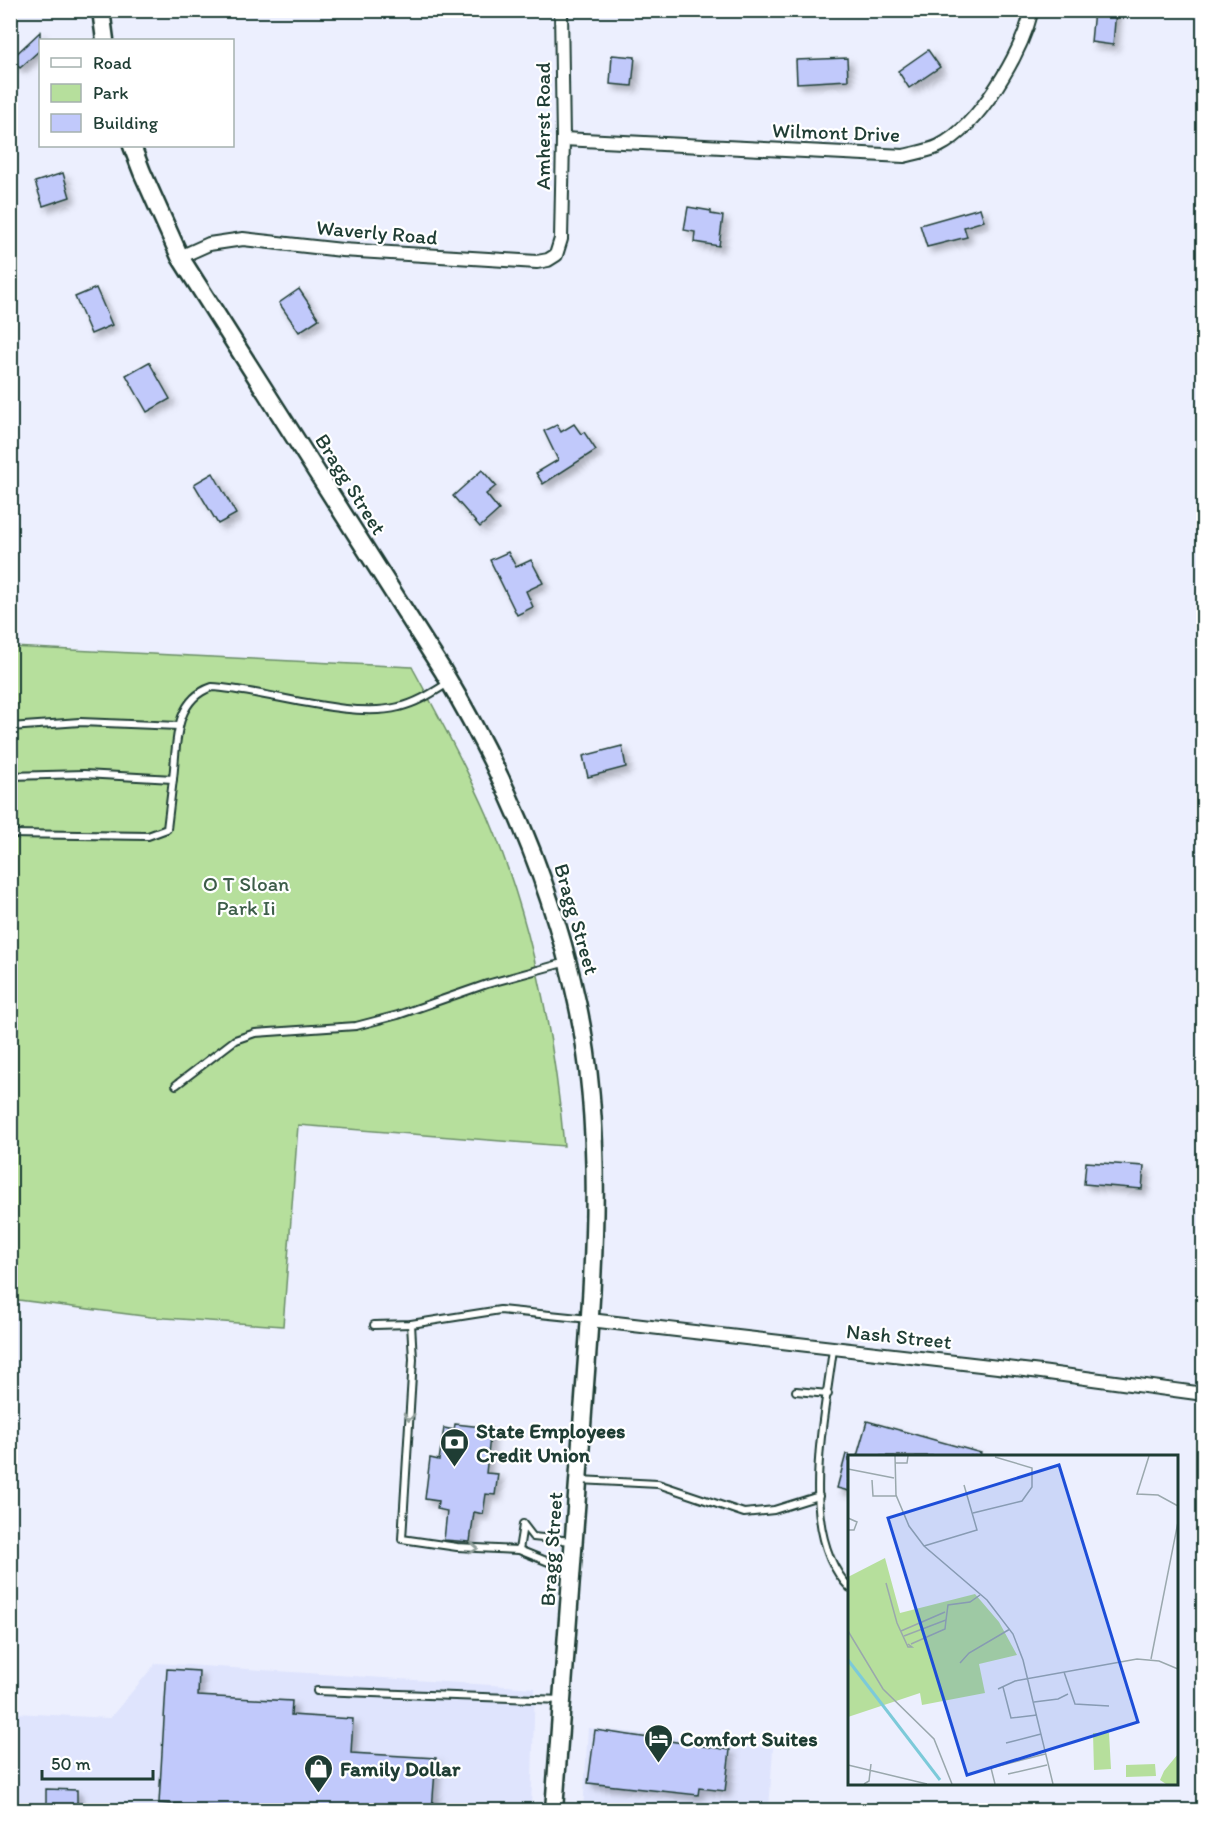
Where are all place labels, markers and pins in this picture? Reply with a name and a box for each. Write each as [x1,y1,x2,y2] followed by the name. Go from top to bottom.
[476,1418,625,1467] place label: State Employees Credit Union
[439,1426,471,1468] bank icon: State Employees Credit Union
[643,1722,675,1764] hotel icon: Comfort Suites
[680,1726,818,1751] place label: Comfort Suites
[303,1752,335,1794] shop icon: Family Dollar
[340,1756,461,1782] place label: Family Dollar

